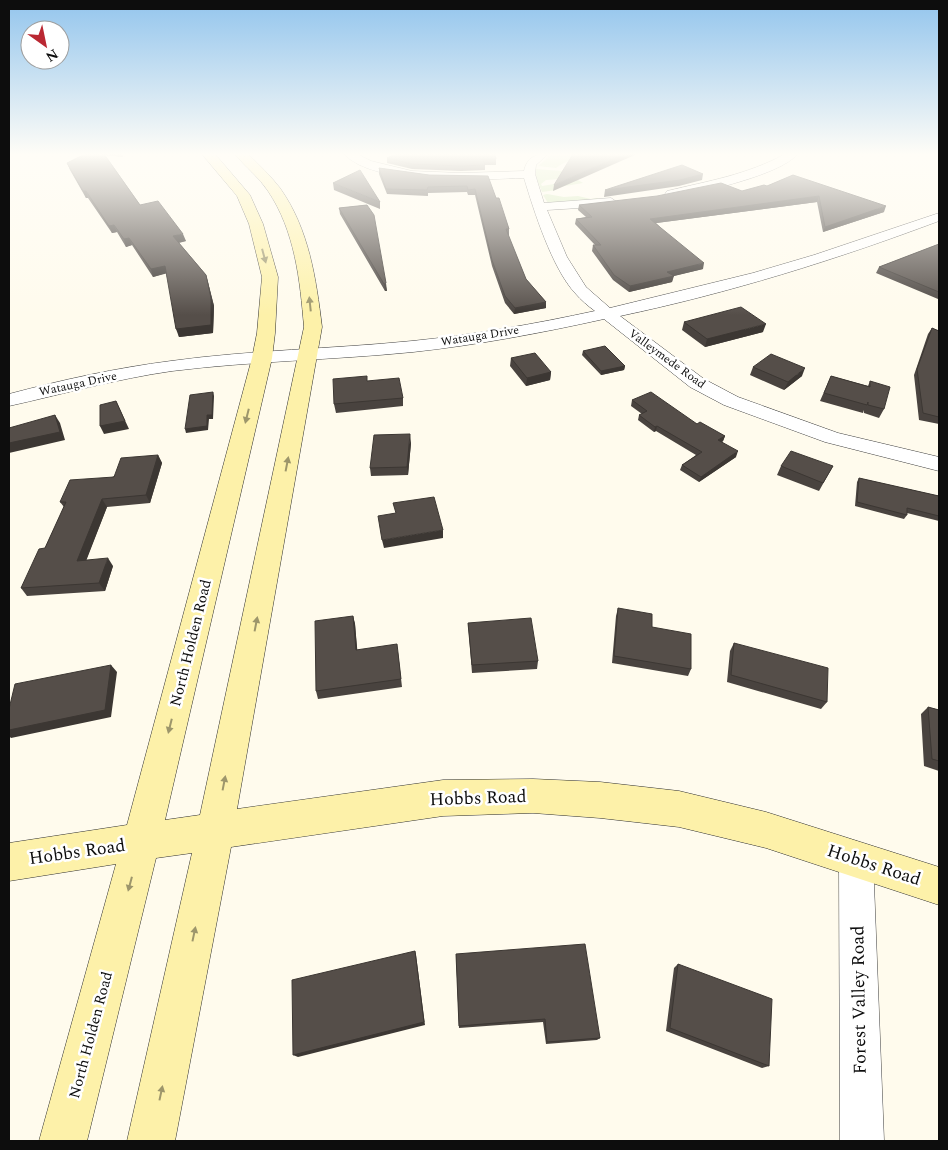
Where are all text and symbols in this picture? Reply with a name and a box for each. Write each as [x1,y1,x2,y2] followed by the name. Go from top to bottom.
[20,20,70,70] north arrow
[41,44,62,67] text: N
[260,249,268,264] one-way arrow
[306,296,314,312] one-way arrow
[440,320,521,352] street label: Watauga Drive
[624,324,710,394] street label: Valleymede Road
[37,366,119,401] street label: Watauga Drive
[243,408,251,423] one-way arrow
[283,457,291,472] one-way arrow
[164,577,218,709] street label: North Holden Road
[252,615,260,631] one-way arrow
[166,719,174,734] one-way arrow
[221,775,229,791] one-way arrow
[429,783,527,813] street label: Hobbs Road
[27,832,127,872] street label: Hobbs Road
[824,837,924,893] street label: Hobbs Road
[126,877,134,892] one-way arrow
[844,925,874,1075] street label: Forest Valley Road
[190,927,198,942] one-way arrow
[63,969,119,1101] street label: North Holden Road
[157,1086,165,1101] one-way arrow

